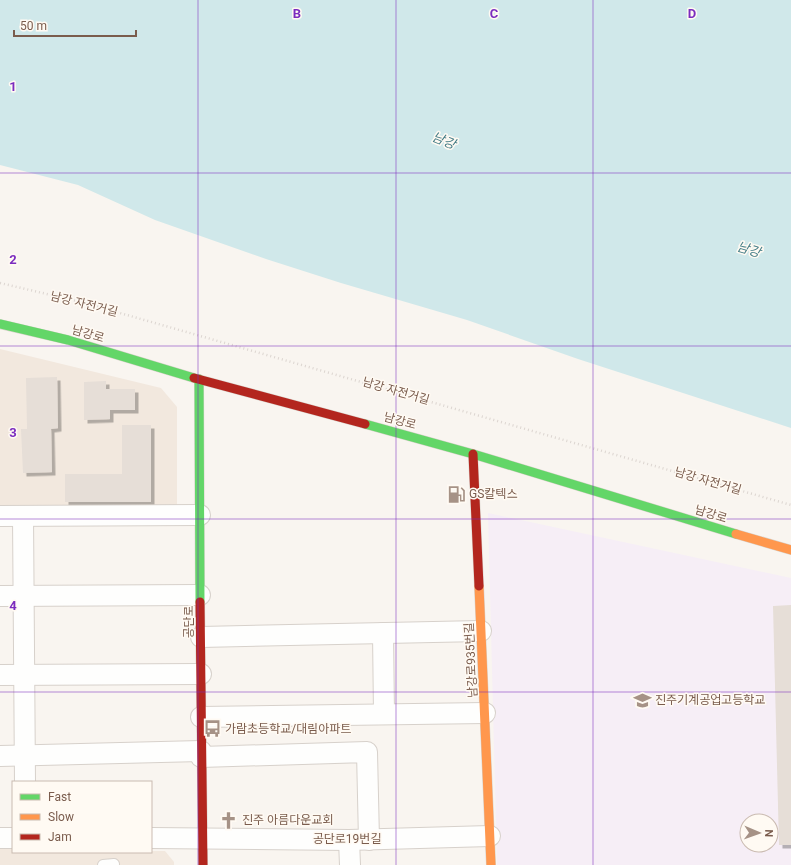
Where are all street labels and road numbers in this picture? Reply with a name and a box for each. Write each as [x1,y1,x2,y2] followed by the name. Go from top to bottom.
[49,289,119,319] street label: 남강 자전거길
[70,323,106,345] street label: 남강로
[361,375,431,407] street label: 남강 자전거길
[382,410,418,432] street label: 남강로
[673,465,743,497] street label: 남강 자전거길
[693,502,729,526] street label: 남강로
[182,605,196,639] street label: 공단로
[462,622,480,698] street label: 남강로935번길
[313,832,381,846] street label: 공단로19번길

